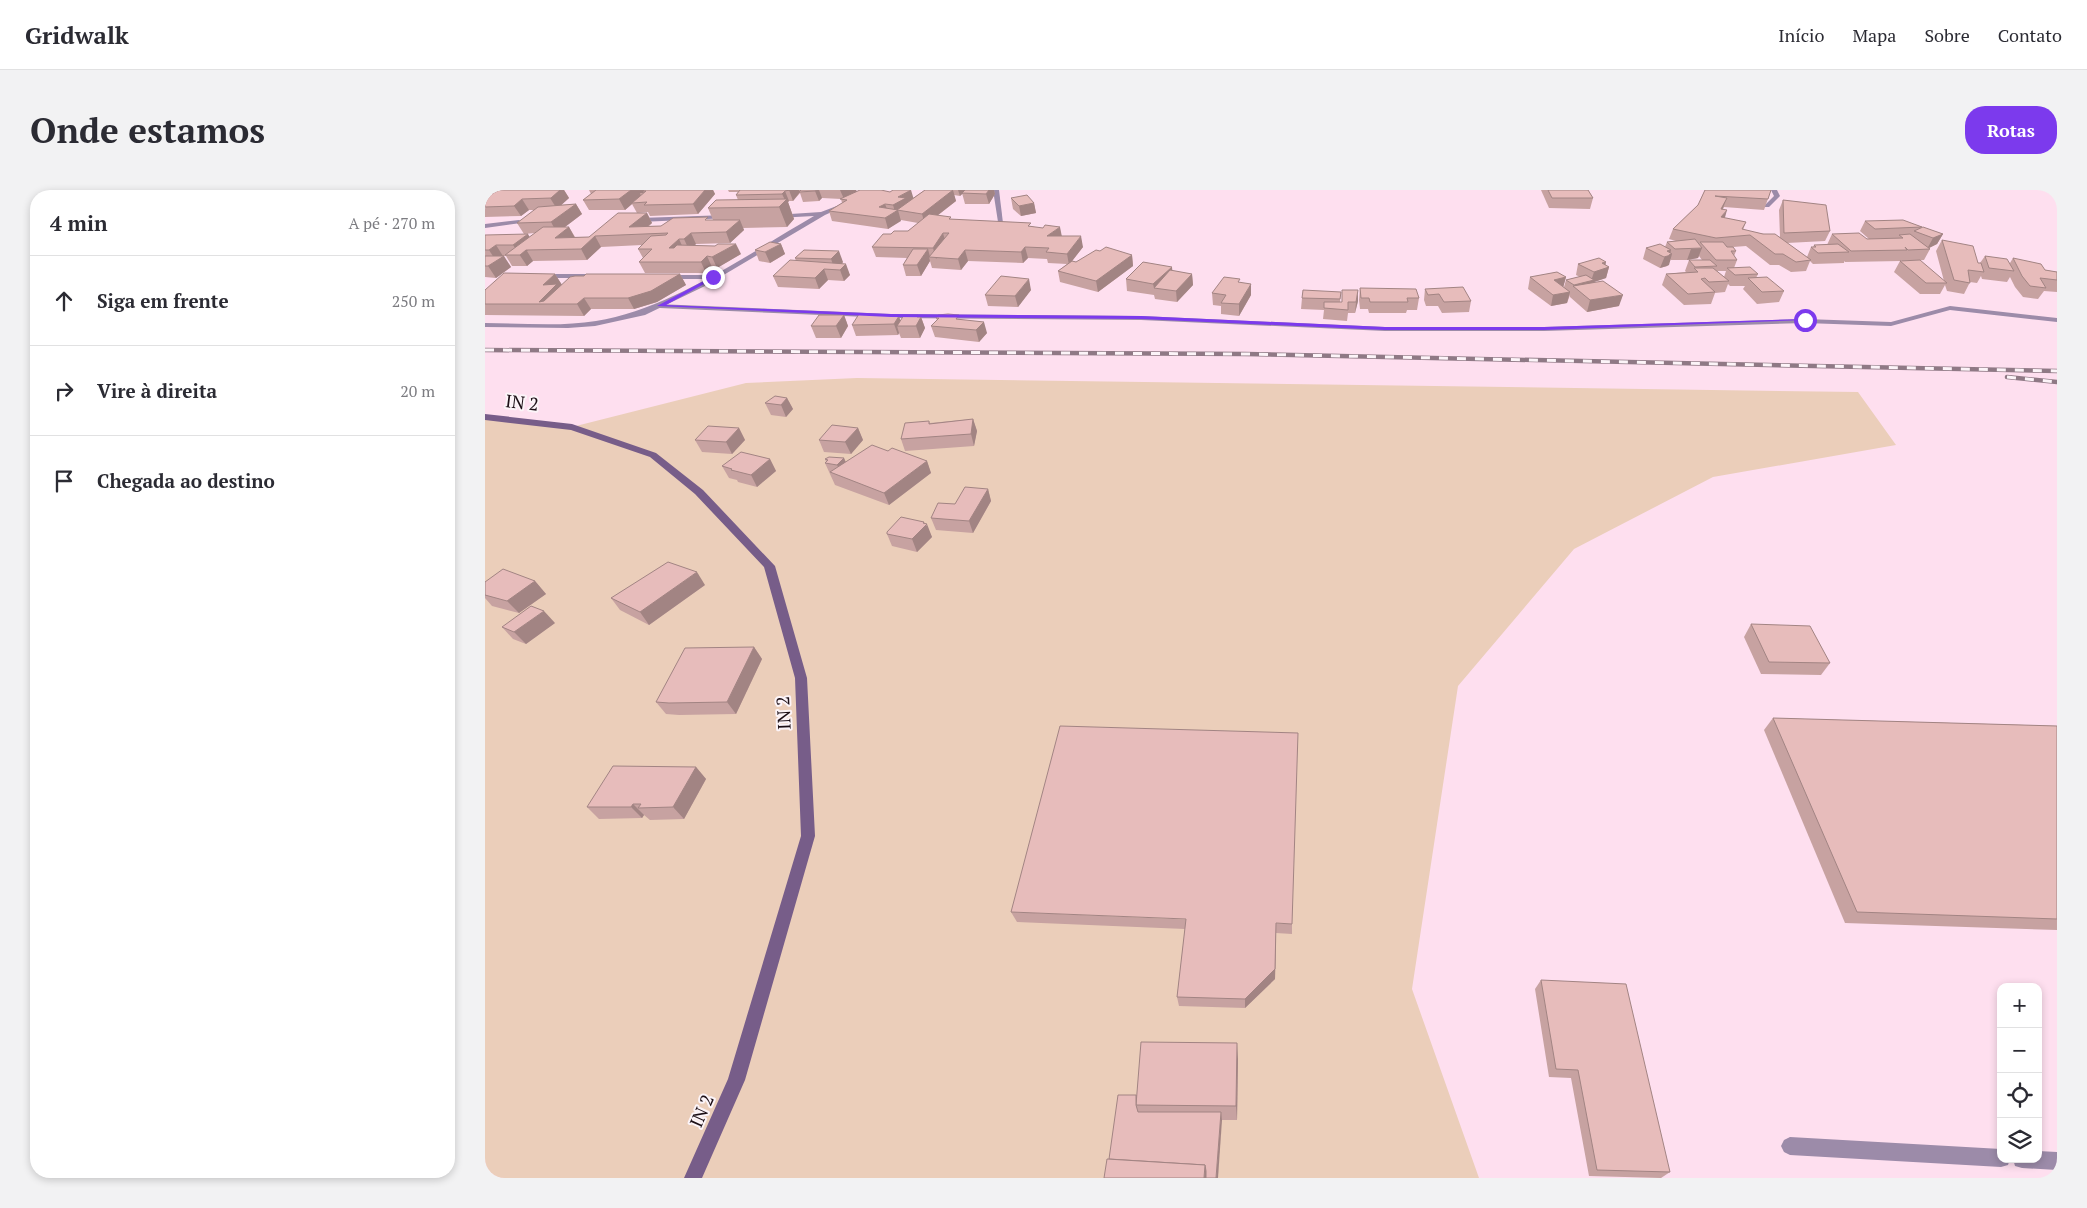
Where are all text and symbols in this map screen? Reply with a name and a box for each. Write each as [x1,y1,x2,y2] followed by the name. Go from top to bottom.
[25,19,129,51] text: Gridwalk
[1778,23,1824,47] text: Início
[1852,23,1896,47] text: Mapa
[1924,23,1970,47] text: Sobre
[1998,23,2062,47] text: Contato
[1965,106,2057,154] button: Rotas
[30,107,265,153] text: Onde estamos
[50,209,107,237] text: 4 min
[348,212,435,234] text: A pé · 270 m
[702,266,725,289] route end
[50,287,78,315] icon: ahead
[97,288,229,313] text: Siga em frente
[392,290,435,312] text: 250 m
[1794,309,1817,332] route start
[50,377,78,405] icon: right
[97,378,217,403] text: Vire à direita
[400,380,435,402] text: 20 m
[504,388,540,416] street label: IN 2
[50,467,78,495] icon: arrive
[97,468,275,493] text: Chegada ao destino
[770,696,796,730] street label: IN 2
[1997,983,2042,1163] map controls
[1997,983,2042,1028] button: +
[1997,1028,2042,1073] button: −
[1997,1073,2042,1118] button: locate
[683,1090,719,1131] street label: IN 2
[1997,1118,2042,1163] button: layers

